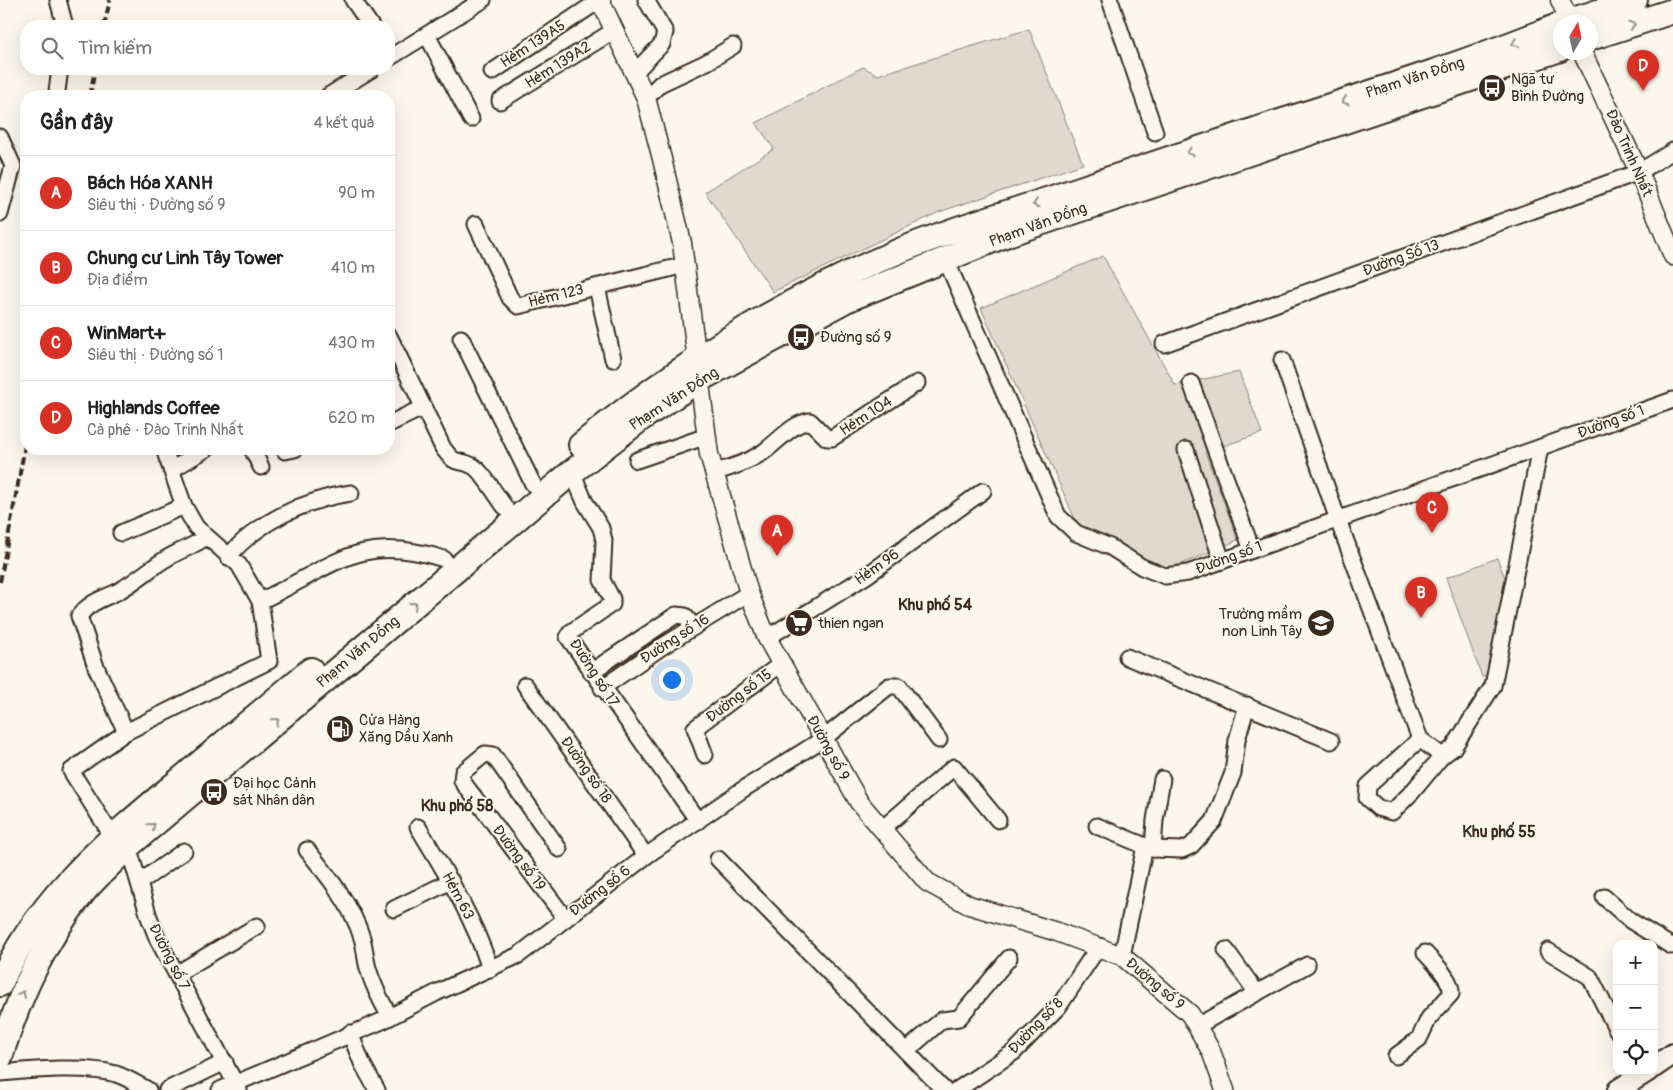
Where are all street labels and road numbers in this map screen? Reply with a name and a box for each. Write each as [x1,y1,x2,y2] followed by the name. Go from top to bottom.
[497,16,569,72] street label: Hẻm 139A5
[522,37,594,93] street label: Hẻm 139A2
[1363,53,1467,103] street label: Phạm Văn Đồng
[1601,106,1657,201] street label: Đào Trinh Nhất
[987,199,1089,251] street label: Phạm Văn Đồng
[1360,235,1442,281] street label: Đường Số 13
[526,280,586,312] street label: Hẻm 123
[626,363,722,435] street label: Phạm Văn Đồng
[836,392,896,440] street label: Hẻm 104
[1575,401,1647,443] street label: Đường số 1
[1193,537,1265,579] street label: Đường số 1
[851,545,903,589] street label: Hẻm 96
[637,610,713,668] street label: Đường số 16
[313,612,403,692] street label: Phạm Văn Đồng
[565,635,623,711] street label: Đường số 17
[702,665,776,727] street label: Đường số 15
[802,712,854,784] street label: Đường số 9
[556,733,616,807] street label: Đường số 18
[488,821,550,895] street label: Đường số 19
[566,861,634,921] street label: Đường số 6
[438,869,478,923] street label: Hẻm 63
[144,921,194,993] street label: Đường số 7
[1122,954,1188,1014] street label: Đường số 9
[1004,993,1068,1058] street label: Đường số 8

